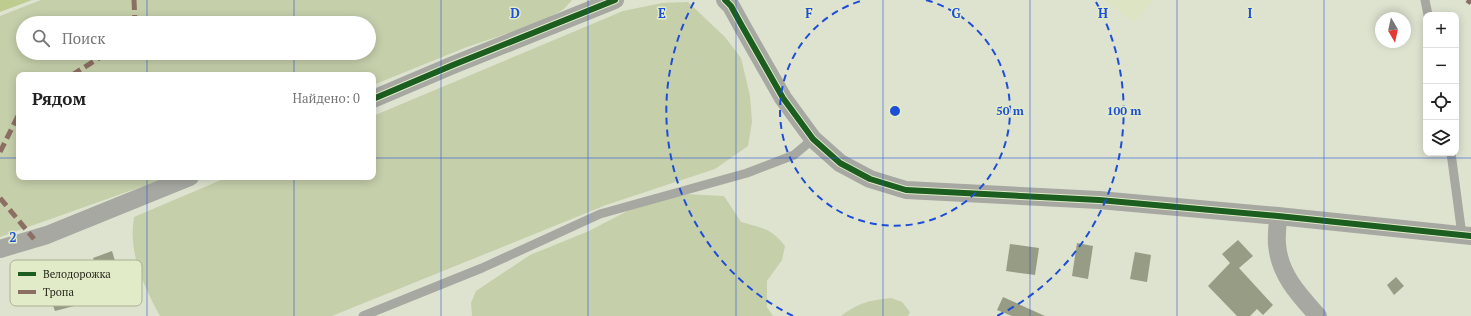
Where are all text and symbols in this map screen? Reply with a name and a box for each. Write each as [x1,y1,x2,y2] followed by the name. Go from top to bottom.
[510,4,520,22] text: D
[658,4,666,22] text: E
[805,4,813,22] text: F
[951,4,961,22] text: G
[1098,4,1108,22] text: H
[1248,4,1253,22] text: I
[1375,12,1411,48] north arrow
[1423,12,1459,156] map controls
[1423,12,1459,48] button: +
[16,16,376,60] search box
[30,27,52,49] icon: search
[62,28,105,48] text: Поиск
[1423,48,1459,84] button: −
[1423,84,1459,120] button: locate
[32,87,86,110] text: Рядом
[293,89,360,107] text: Найдено: 0
[996,103,1024,118] text: 50 m
[1107,103,1141,118] text: 100 m
[888,104,902,118] centre of rings
[1423,120,1459,156] button: layers
[9,228,17,246] text: 2
[10,260,142,306] legend
[43,267,111,281] text: Велодорожка
[43,285,75,299] text: Тропа

